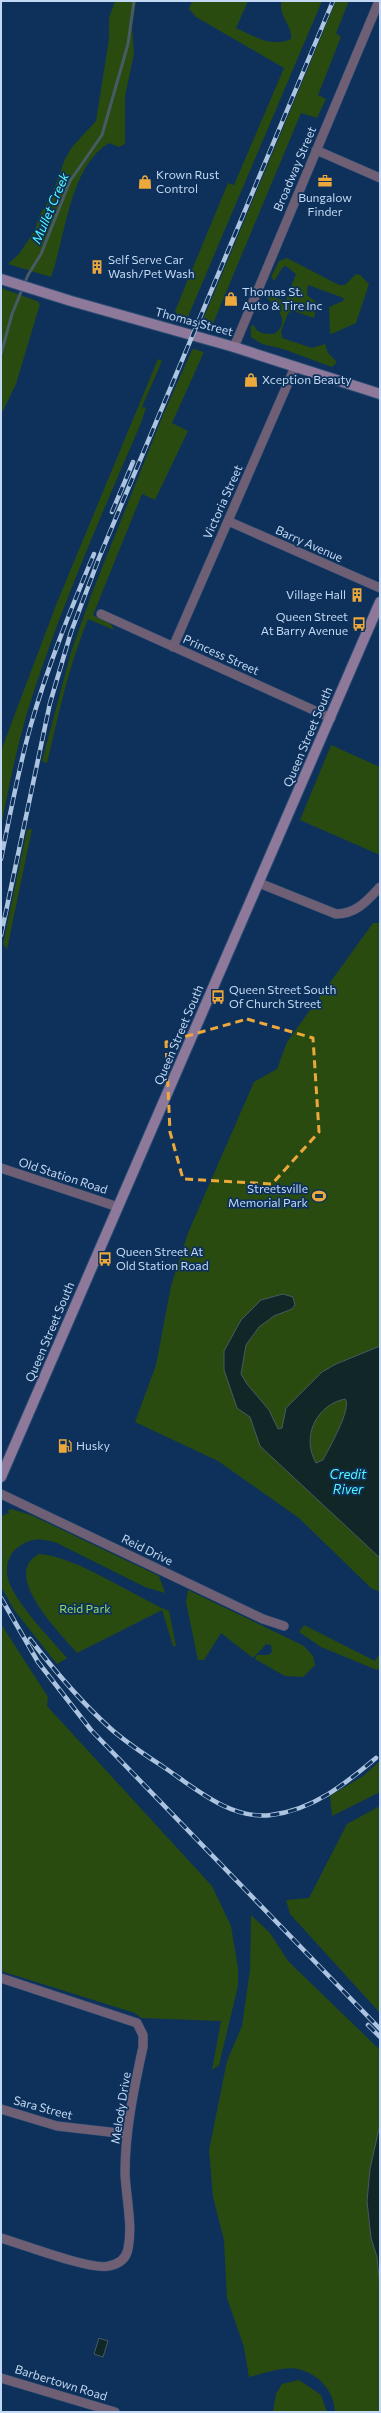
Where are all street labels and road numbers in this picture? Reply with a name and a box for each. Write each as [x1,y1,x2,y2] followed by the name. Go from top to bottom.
[270,124,318,213] street label: Broadway Street
[154,304,235,338] street label: Thomas Street
[199,462,245,541] street label: Victoria Street
[274,522,345,564] street label: Barry Avenue
[181,631,262,677] street label: Princess Street
[280,685,334,789] street label: Queen Street South
[151,983,205,1087] street label: Queen Street South
[17,1154,110,1196] street label: Old Station Road
[22,1280,76,1384] street label: Queen Street South
[120,1531,175,1568] street label: Reid Drive
[107,2071,133,2145] street label: Melody Drive
[12,2092,74,2122] street label: Sara Street
[14,2361,109,2403] street label: Barbertown Road

